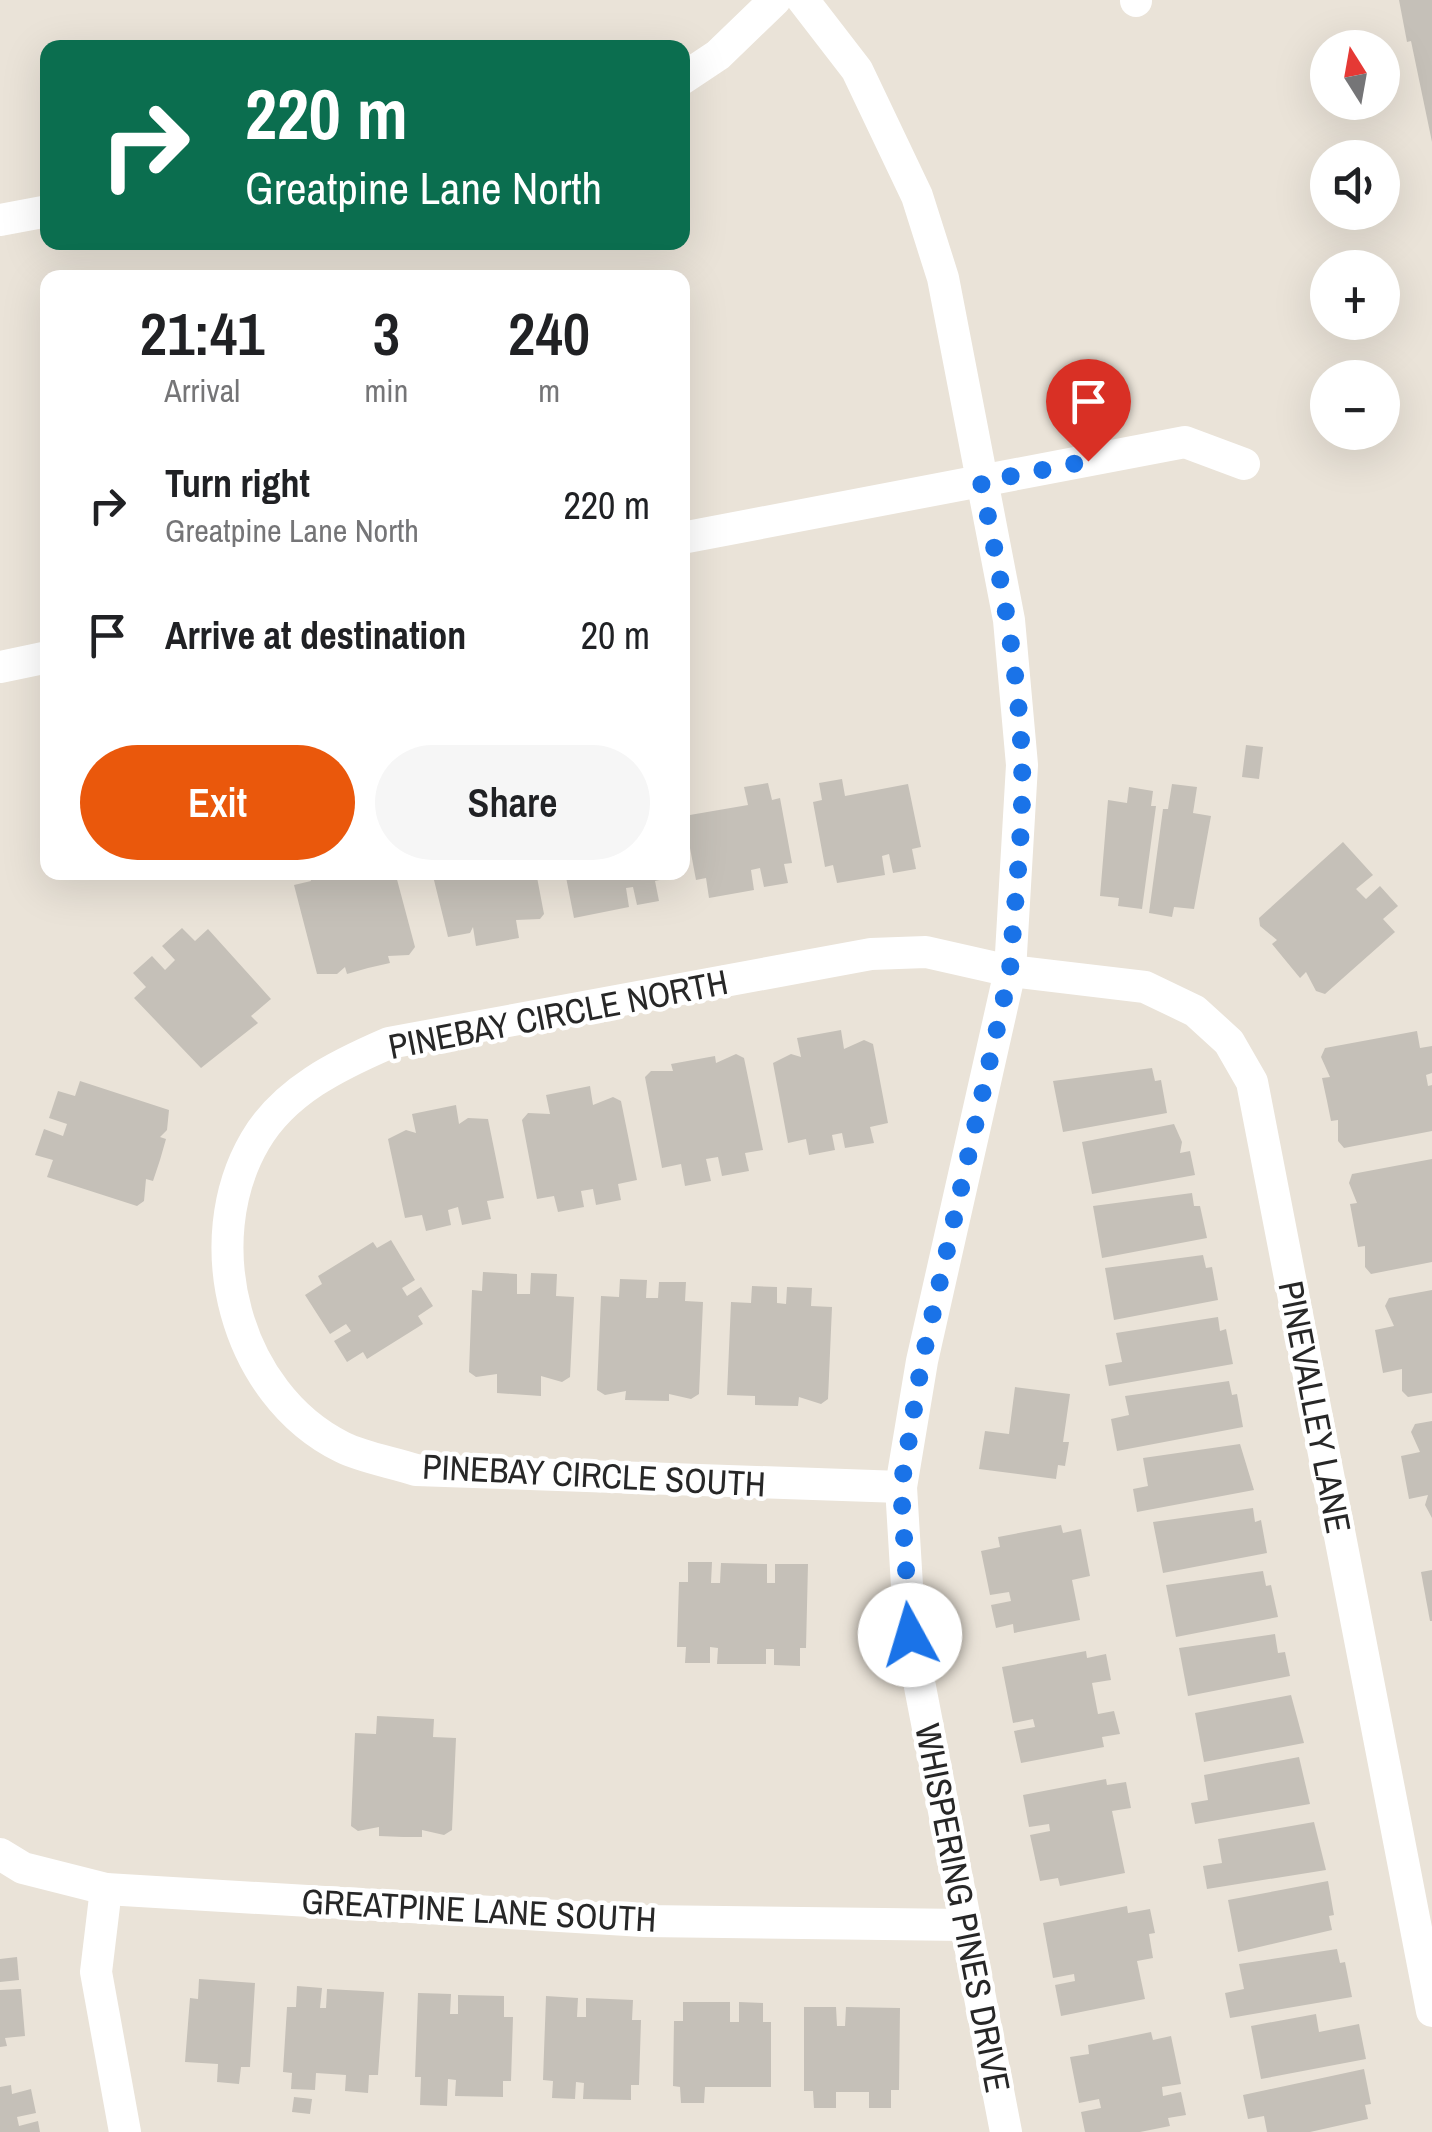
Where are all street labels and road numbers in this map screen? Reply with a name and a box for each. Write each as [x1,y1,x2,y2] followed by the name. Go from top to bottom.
[384,958,732,1070] street label: PINEBAY CIRCLE NORTH
[1268,1277,1362,1537] street label: PINEVALLEY LANE
[421,1443,767,1507] street label: PINEBAY CIRCLE SOUTH
[904,1720,1022,2096] street label: WHISPERING PINES DRIVE
[300,1877,658,1943] street label: GREATPINE LANE SOUTH

